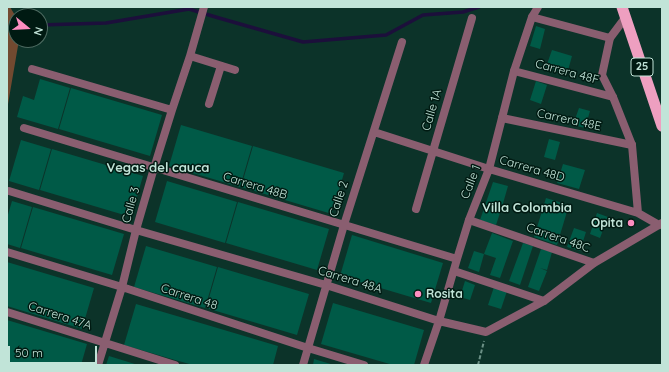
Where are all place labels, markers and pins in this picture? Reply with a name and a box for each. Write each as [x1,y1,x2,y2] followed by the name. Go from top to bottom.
[591,216,623,230] place label: Opita
[626,218,636,228] marker: Opita
[426,287,463,301] place label: Rosita
[413,289,423,299] marker: Rosita

